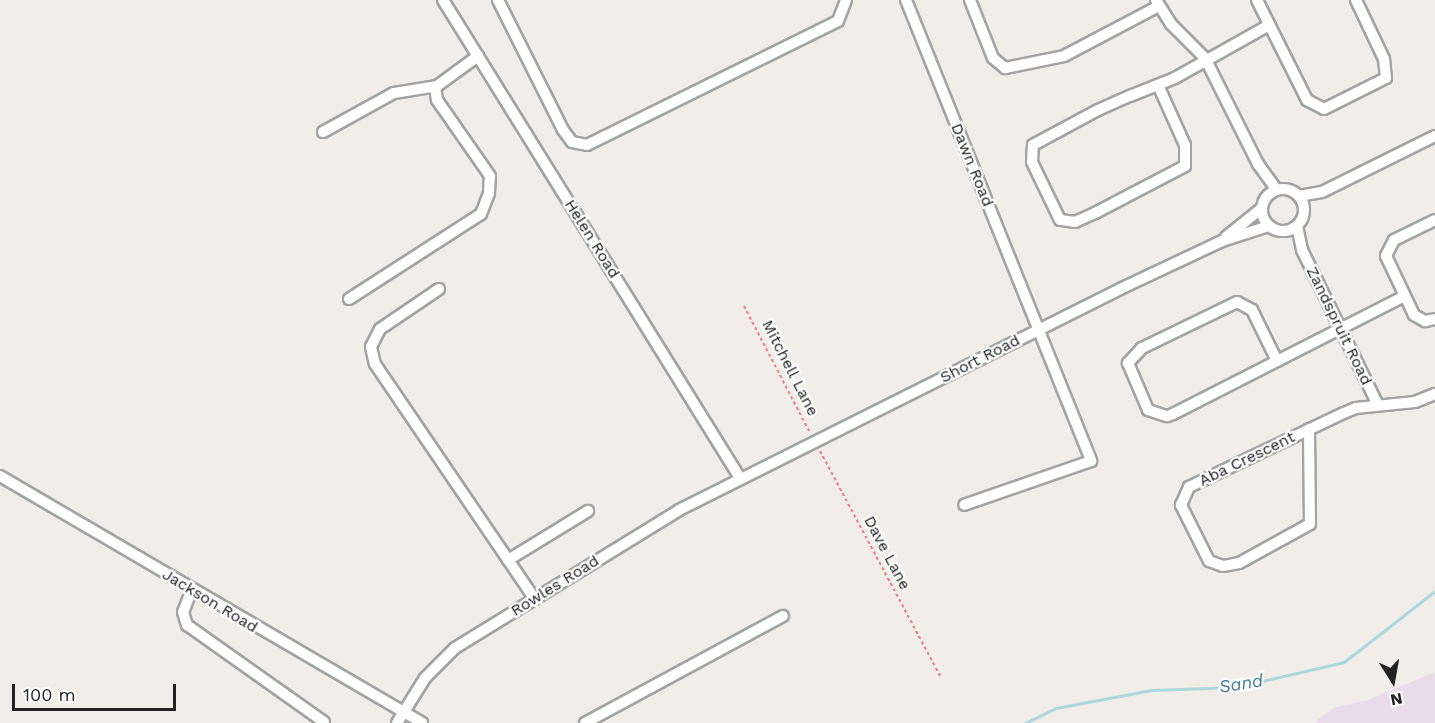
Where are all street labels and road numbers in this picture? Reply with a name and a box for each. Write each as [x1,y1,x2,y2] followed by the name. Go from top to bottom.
[947,121,997,209] street label: Dawn Road
[560,196,624,282] street label: Helen Road
[1302,264,1376,388] street label: Zandspruit Road
[757,317,823,419] street label: Mitchell Lane
[937,331,1023,387] street label: Short Road
[1196,427,1298,491] street label: Aba Crescent
[859,513,915,593] street label: Dave Lane
[507,551,603,621] street label: Rowles Road
[159,565,261,637] street label: Jackson Road

